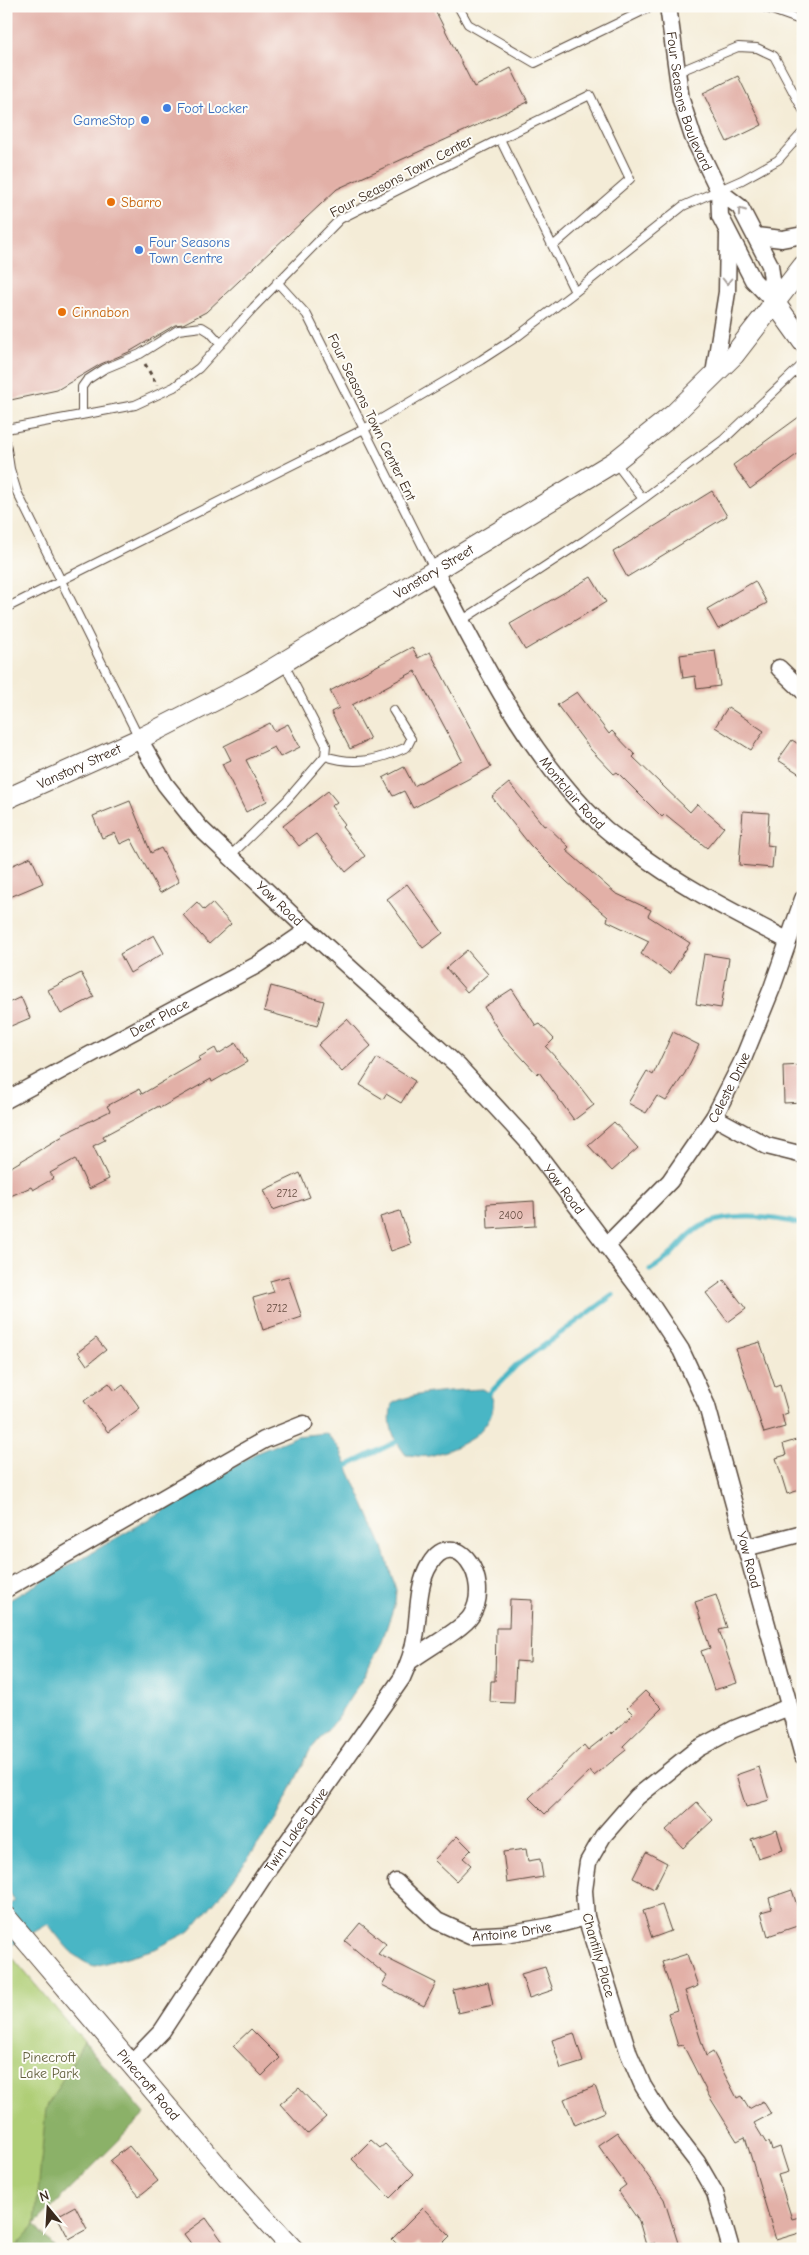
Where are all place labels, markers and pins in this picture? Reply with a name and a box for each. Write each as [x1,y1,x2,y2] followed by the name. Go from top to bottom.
[177,100,248,117] place label: Foot Locker
[161,102,173,114] marker: Foot Locker
[73,112,135,129] place label: GameStop
[139,114,151,126] marker: GameStop
[121,194,162,211] place label: Sbarro
[105,196,117,208] marker: Sbarro
[149,234,230,267] place label: Four Seasons Town Centre
[133,244,145,256] marker: Four Seasons Town Centre
[72,304,129,321] place label: Cinnabon
[56,306,68,318] marker: Cinnabon

